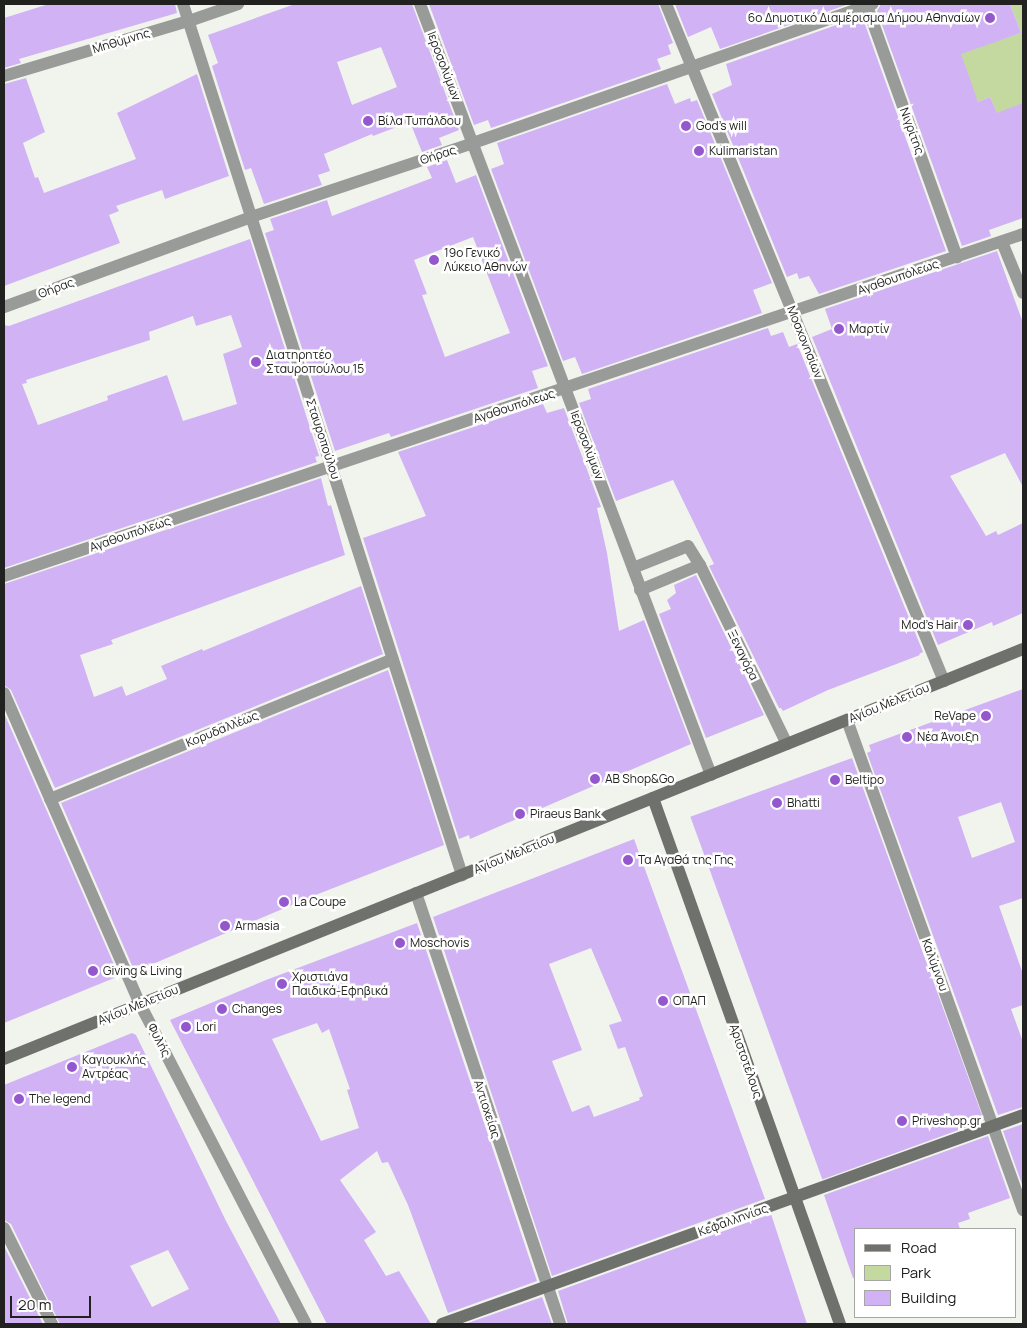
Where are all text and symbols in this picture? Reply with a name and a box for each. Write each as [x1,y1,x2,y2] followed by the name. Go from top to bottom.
[748,11,980,25] place label: 6ο Δημοτικό Διαμέρισμα Δήμου Αθηναίων
[984,12,996,24] marker: 6ο Δημοτικό Διαμέρισμα Δήμου Αθηναίων
[91,25,151,57] street label: Μηθύμνης
[424,29,464,103] street label: Ιεροσολύμων
[897,106,927,156] street label: Νιγρίτης
[378,114,461,128] place label: Βίλα Τυπάλδου
[362,115,374,127] marker: Βίλα Τυπάλδου
[696,119,747,133] place label: God's will
[680,120,692,132] marker: God's will
[418,142,458,168] street label: Θήρας
[709,144,777,158] place label: Kulimaristan
[693,145,705,157] marker: Kulimaristan
[444,246,527,274] place label: 19ο Γενικό Λύκειο Αθηνών
[428,254,440,266] marker: 19ο Γενικό Λύκειο Αθηνών
[856,256,940,298] street label: Αγαθουπόλεως
[36,275,76,301] street label: Θήρας
[784,304,826,380] street label: Μοσχονησίων
[849,322,889,336] place label: Μαρτίν
[833,323,845,335] marker: Μαρτίν
[266,348,364,376] place label: Διατηρητέο Σταυροπούλου 15
[250,356,262,368] marker: Διατηρητέο Σταυροπούλου 15
[471,386,557,426] street label: Αγαθουπόλεως
[303,397,343,481] street label: Σταυροπούλου
[567,408,607,482] street label: Ιεροσολύμων
[88,513,172,555] street label: Αγαθουπόλεως
[901,618,958,632] place label: Mod's Hair
[962,619,974,631] marker: Mod's Hair
[725,627,761,683] street label: Ξεναγόρα
[847,680,931,726] street label: Αγίου Μελετίου
[184,708,260,750] street label: Κορυδαλλέως
[934,709,976,723] place label: ReVape
[980,710,992,722] marker: ReVape
[917,730,979,744] place label: Νέα Άνοιξη
[901,731,913,743] marker: Νέα Άνοιξη
[605,772,674,786] place label: ΑΒ Shop&Go
[589,773,601,785] marker: ΑΒ Shop&Go
[845,773,884,787] place label: Beltipo
[829,774,841,786] marker: Beltipo
[787,796,820,810] place label: Bhatti
[771,797,783,809] marker: Bhatti
[530,807,601,821] place label: Piraeus Bank
[514,808,526,820] marker: Piraeus Bank
[472,831,556,877] street label: Αγίου Μελετίου
[638,853,734,867] place label: Τα Αγαθά της Γης
[622,854,634,866] marker: Τα Αγαθά της Γης
[294,895,346,909] place label: La Coupe
[278,896,290,908] marker: La Coupe
[235,919,280,933] place label: Armasia
[219,920,231,932] marker: Armasia
[410,936,469,950] place label: Moschovis
[394,937,406,949] marker: Moschovis
[919,937,951,993] street label: Καλύμνου
[103,964,182,978] place label: Giving & Living
[87,965,99,977] marker: Giving & Living
[292,970,388,998] place label: Χριστιάνα Παιδικά-Εφηβικά
[276,978,288,990] marker: Χριστιάνα Παιδικά-Εφηβικά
[96,982,180,1028] street label: Αγίου Μελετίου
[673,994,706,1008] place label: ΟΠΑΠ
[657,995,669,1007] marker: ΟΠΑΠ
[232,1002,282,1016] place label: Changes
[216,1003,228,1015] marker: Changes
[196,1020,216,1034] place label: Lori
[145,1021,173,1059] street label: Φυλής
[180,1021,192,1033] marker: Lori
[727,1022,765,1100] street label: Αριστοτέλους
[82,1053,146,1081] place label: Καγιουκλής Αντρέας
[66,1061,78,1073] marker: Καγιουκλής Αντρέας
[471,1078,503,1140] street label: Αντιοχείας
[29,1092,91,1106] place label: The legend
[13,1093,25,1105] marker: The legend
[912,1114,981,1128] place label: Priveshop.gr
[896,1115,908,1127] marker: Priveshop.gr
[696,1201,770,1239] street label: Κεφαλληνίας
[854,1228,1017,1318] legend
[901,1237,937,1258] text: Road
[901,1262,931,1283] text: Park
[12,1286,94,1318] scale bar
[901,1287,956,1308] text: Building
[18,1294,51,1315] text: 20 m

